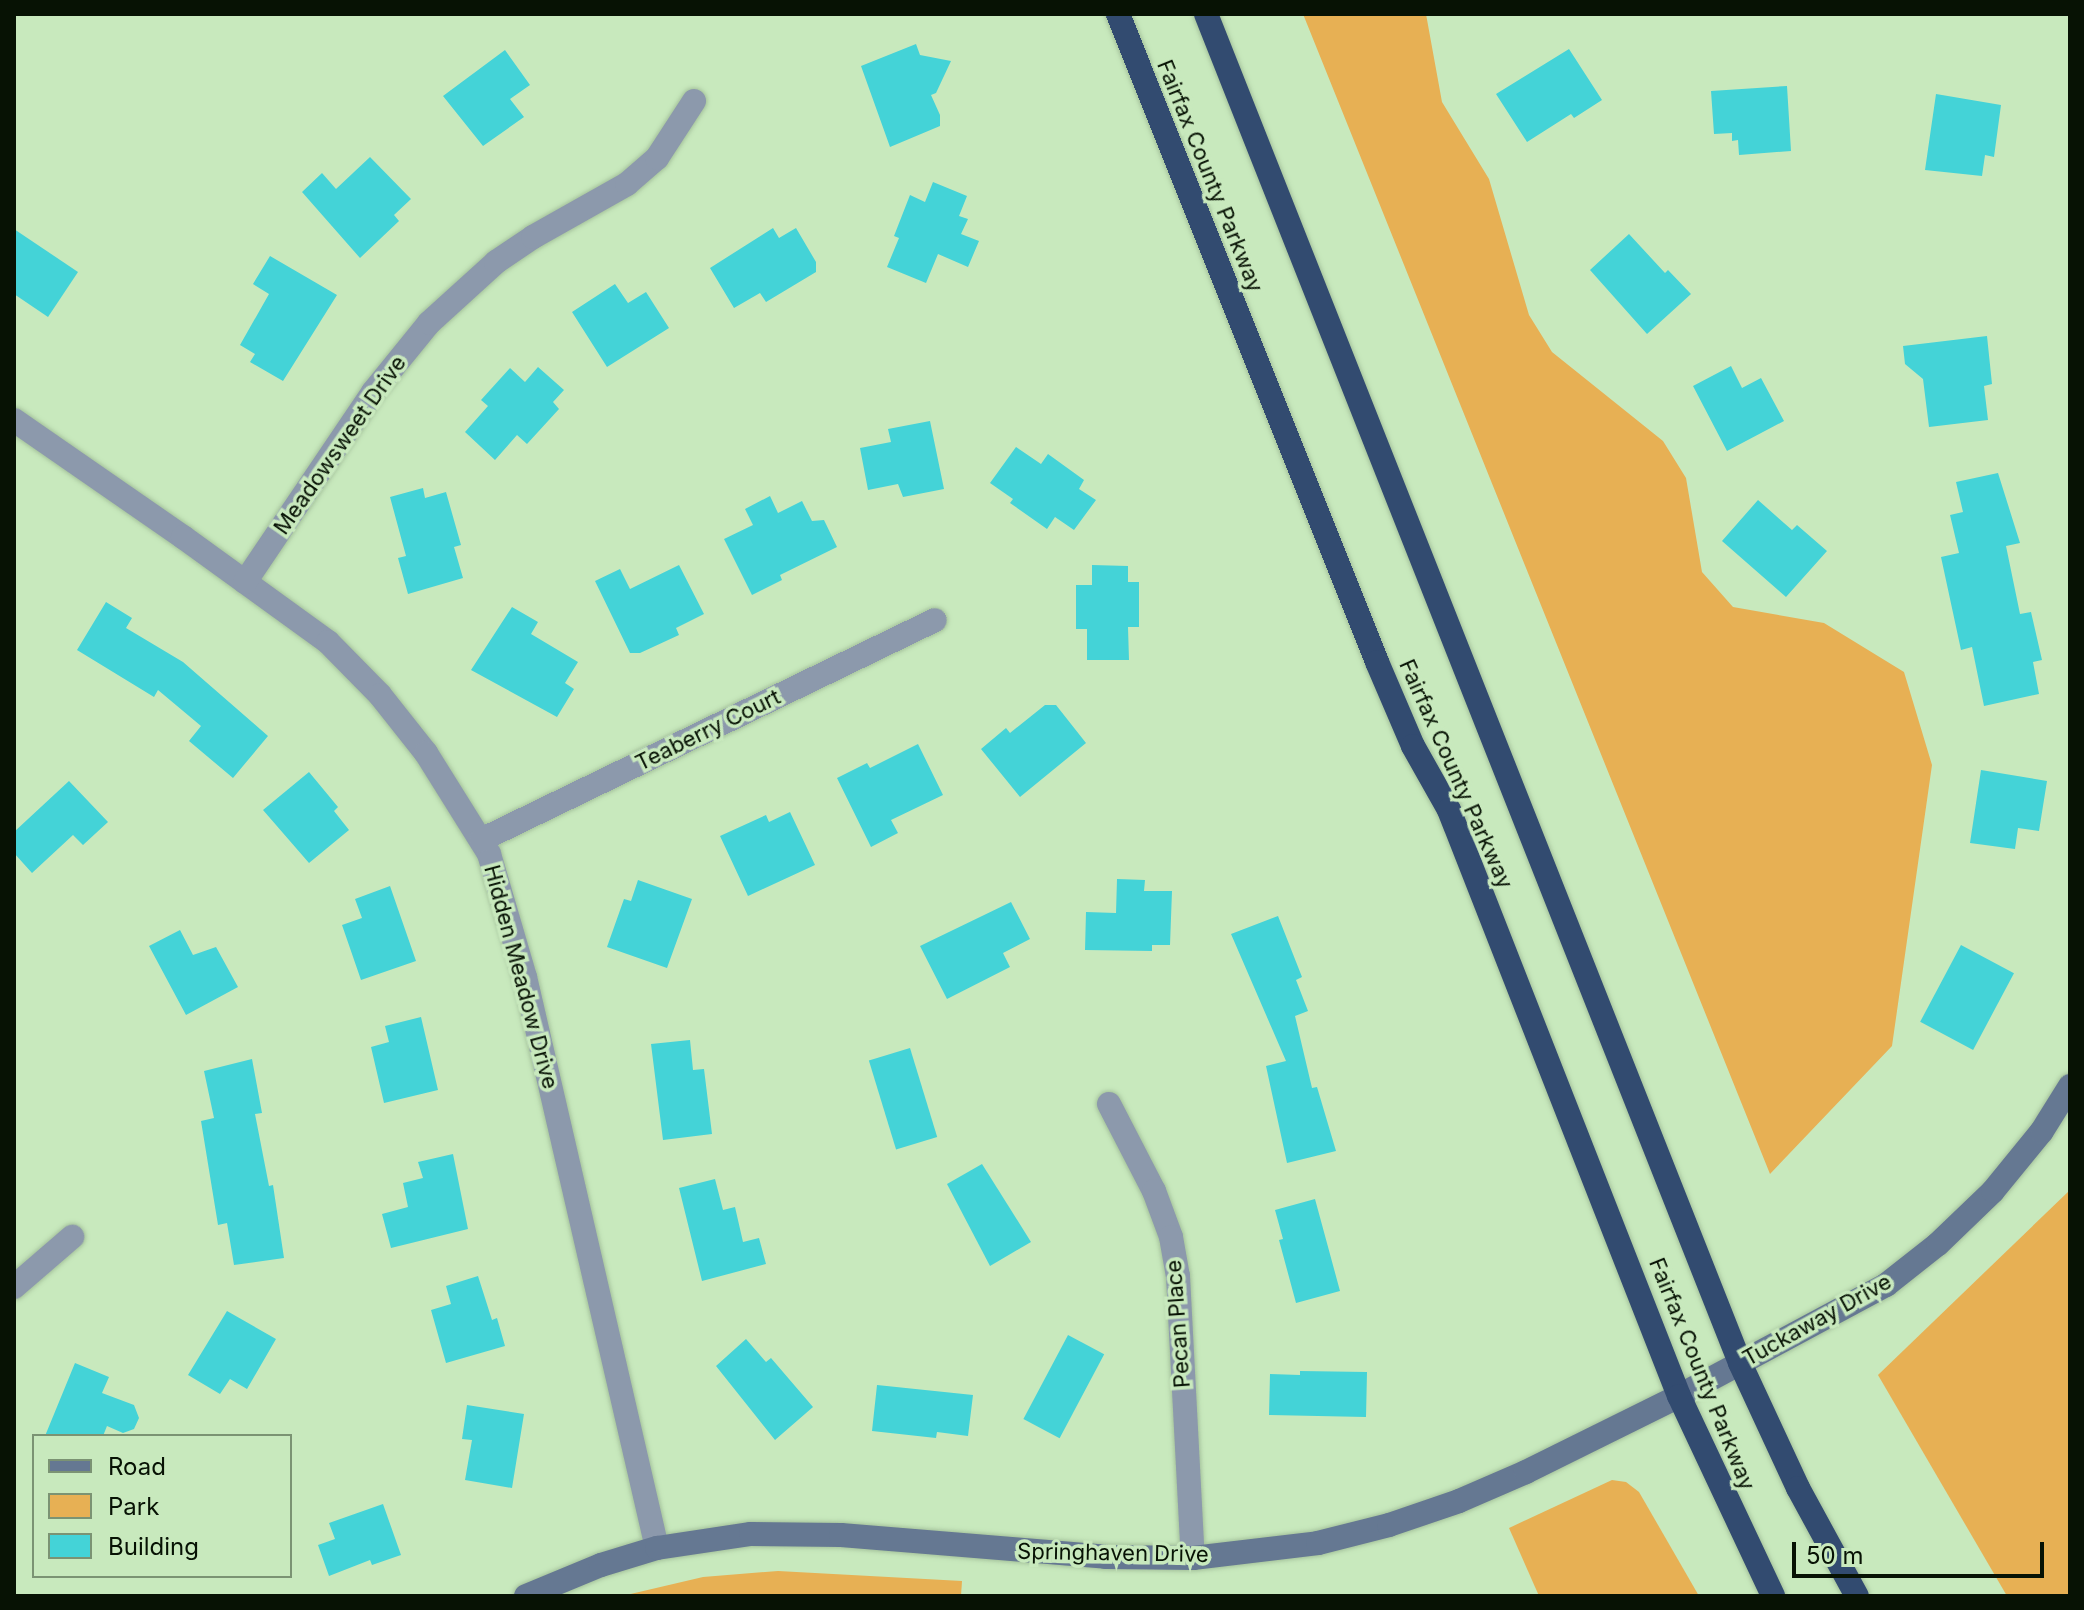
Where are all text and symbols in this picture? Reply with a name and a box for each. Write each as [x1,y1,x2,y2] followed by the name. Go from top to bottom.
[1151,56,1269,296] street label: Fairfax County Parkway
[268,350,412,540] street label: Meadowsweet Drive
[1393,655,1519,893] street label: Fairfax County Parkway
[631,683,785,777] street label: Teaberry Court
[478,862,564,1092] street label: Hidden Meadow Drive
[1643,1254,1761,1494] street label: Fairfax County Parkway
[1160,1259,1196,1389] street label: Pecan Place
[1738,1268,1896,1372] street label: Tuckaway Drive
[32,1434,292,1578] legend
[108,1452,166,1481] text: Road
[108,1492,159,1521] text: Park
[1796,1526,2048,1576] scale bar
[108,1532,199,1561] text: Building
[1017,1538,1209,1568] street label: Springhaven Drive
[1806,1541,1864,1570] text: 50 m

